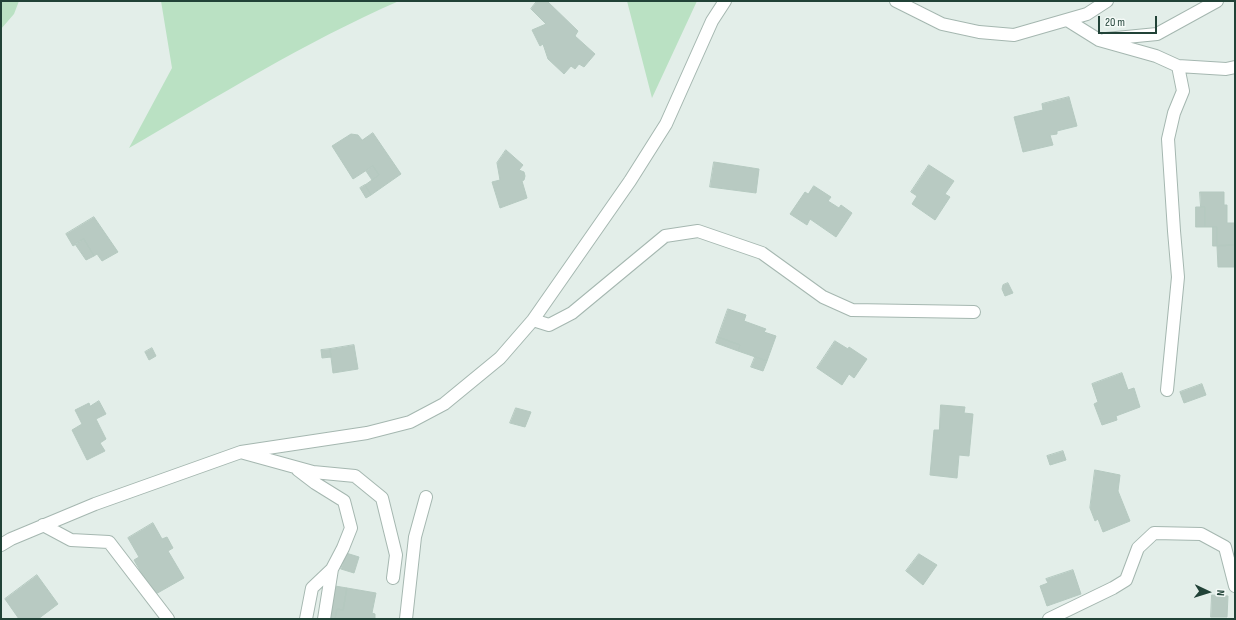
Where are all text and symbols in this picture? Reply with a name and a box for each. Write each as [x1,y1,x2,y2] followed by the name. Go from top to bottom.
[1100,8,1159,34] scale bar
[1105,15,1125,30] text: 20 m
[1188,572,1228,612] north arrow
[1214,589,1227,596] text: N

